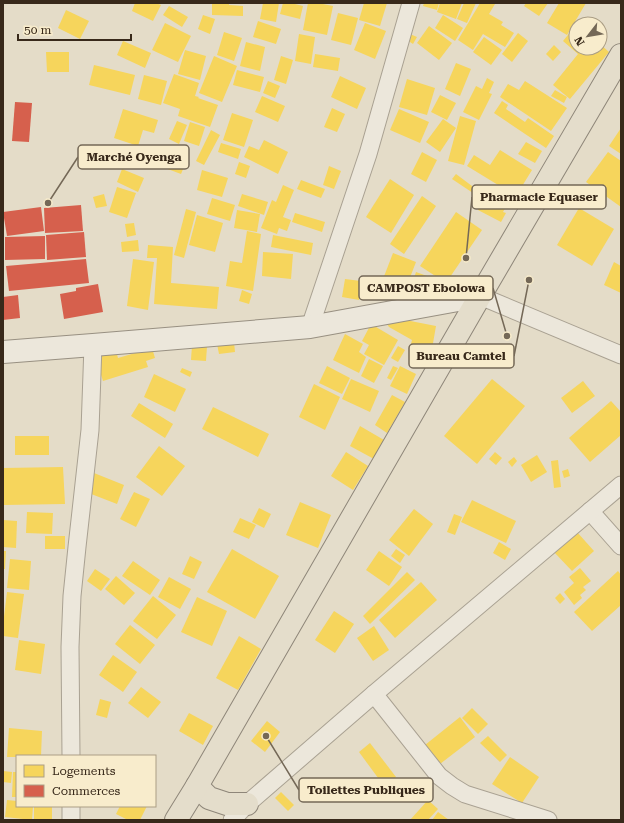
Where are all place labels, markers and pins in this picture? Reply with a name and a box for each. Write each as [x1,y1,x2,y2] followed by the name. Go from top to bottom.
[78,145,189,169] callout: Marché Oyenga
[472,185,606,209] callout: Pharmacie Equaser
[359,276,493,300] callout: CAMPOST Ebolowa
[409,344,514,368] callout: Bureau Camtel
[299,778,433,802] callout: Toilettes Publiques

